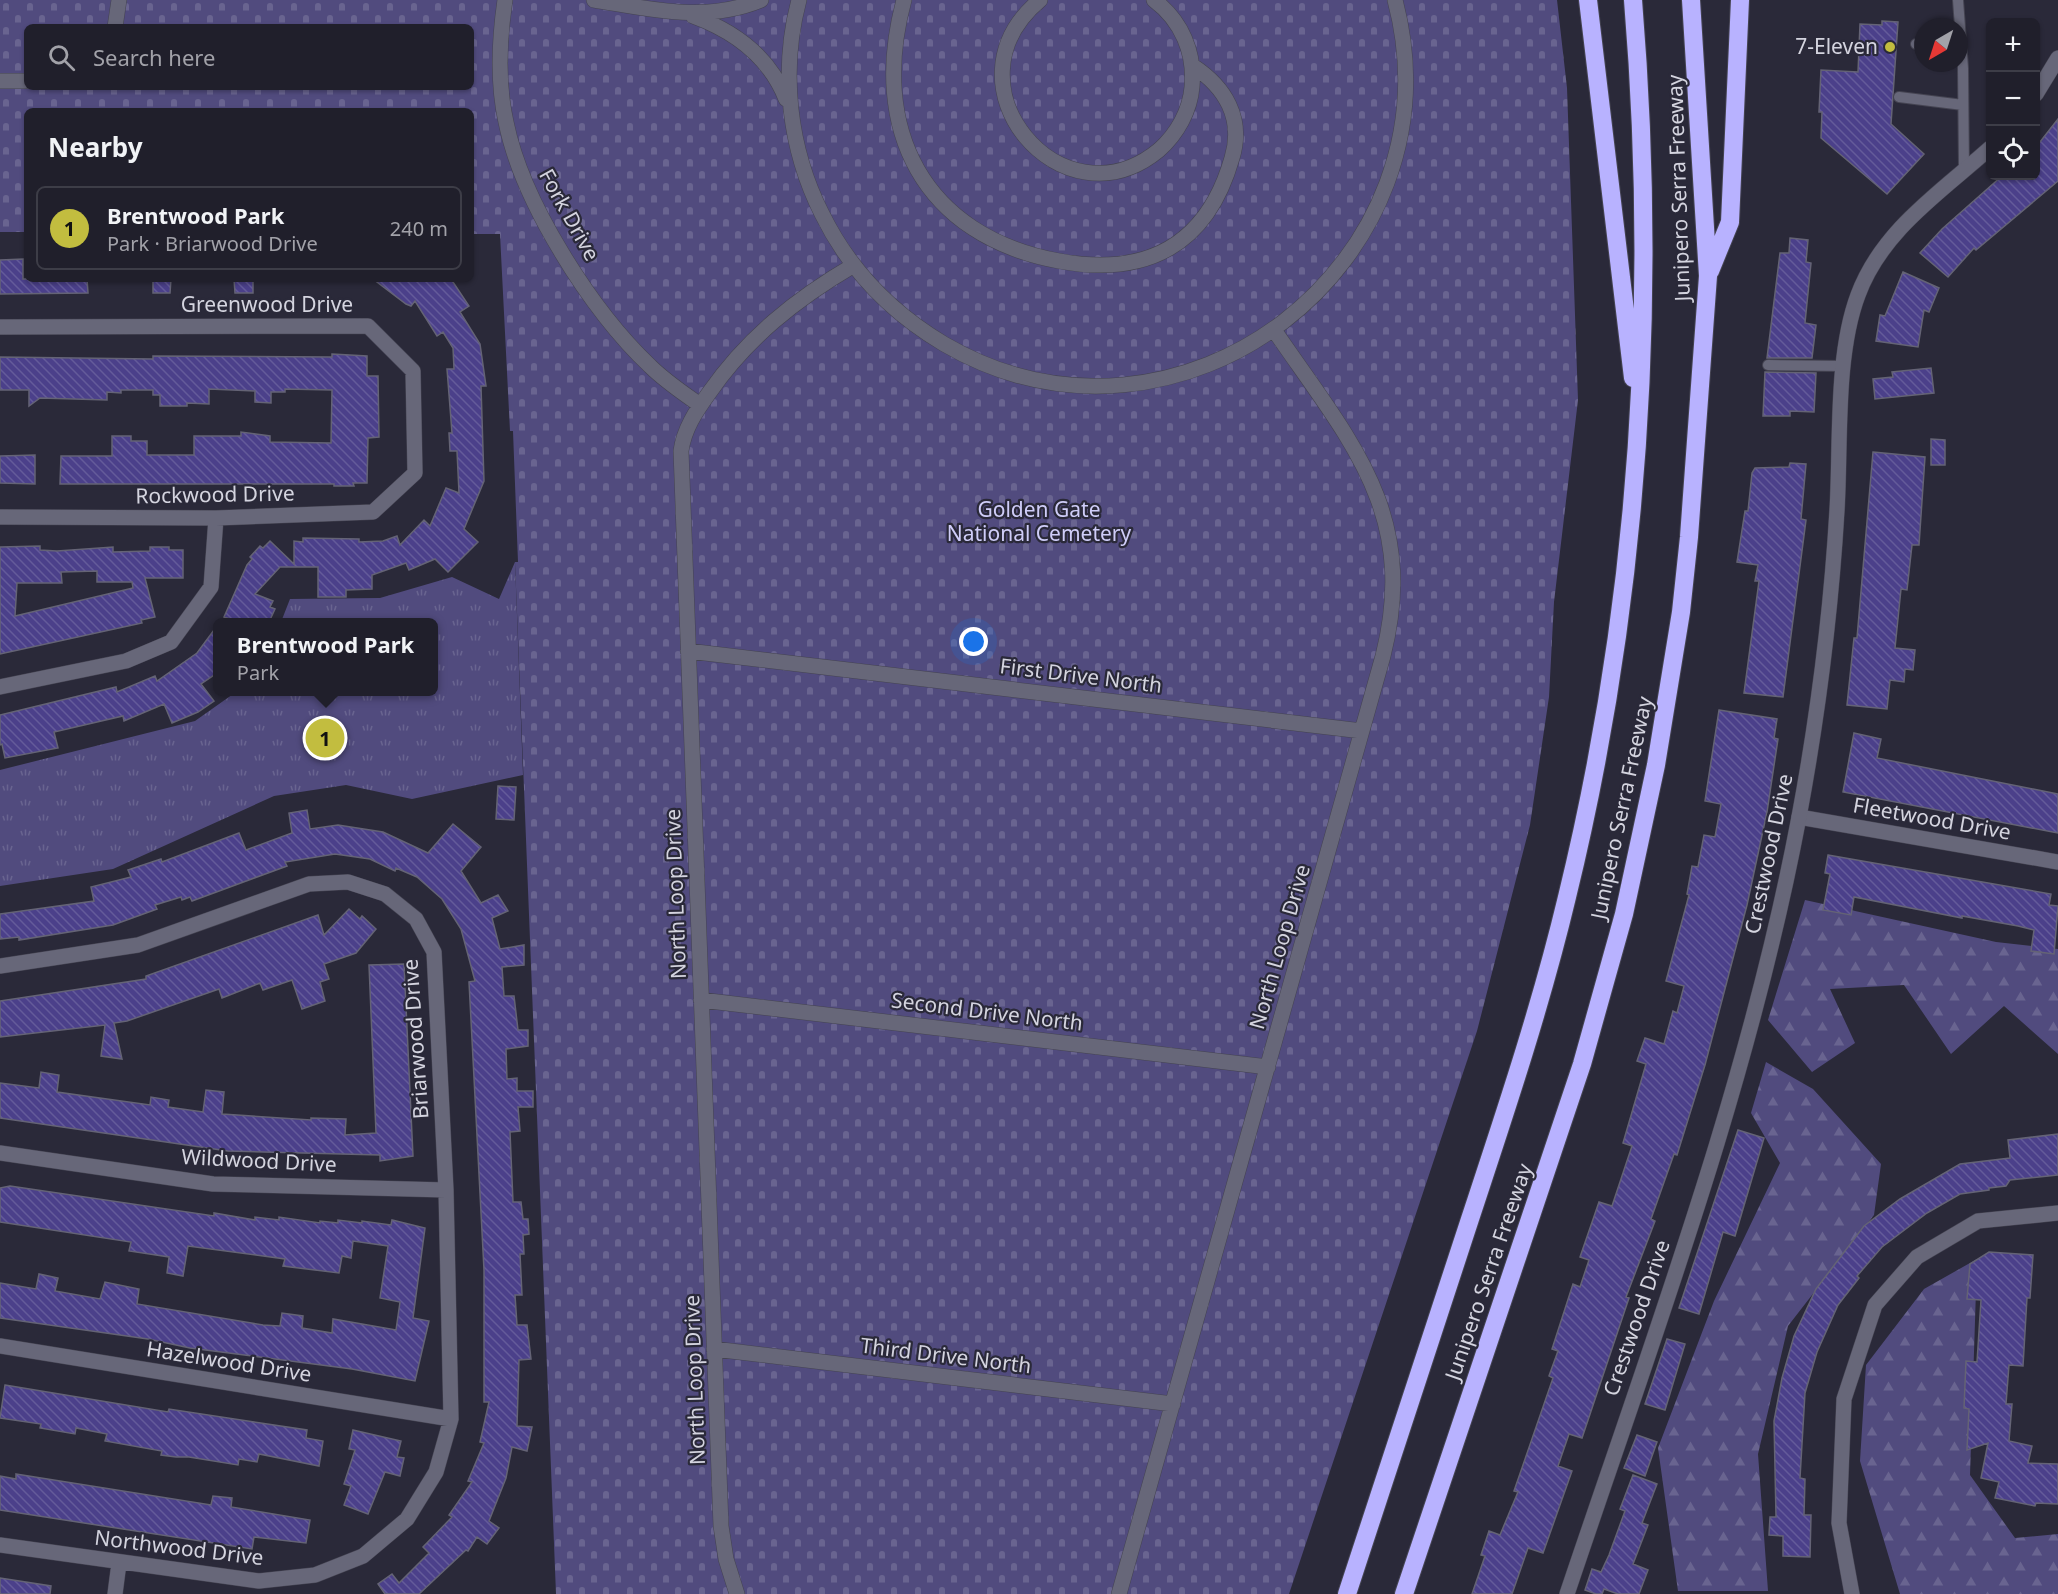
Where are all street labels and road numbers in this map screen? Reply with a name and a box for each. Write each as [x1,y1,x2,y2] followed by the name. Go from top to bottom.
[1660,74,1696,304] street label: Junipero Serra Freeway
[533,164,607,265] street label: Fork Drive
[181,290,353,318] street label: Greenwood Drive
[135,479,295,509] street label: Rockwood Drive
[998,651,1164,699] street label: First Drive North
[1583,693,1658,924] street label: Junipero Serra Freeway
[1737,771,1799,937] street label: Crestwood Drive
[1851,790,2013,846] street label: Fleetwood Drive
[658,809,692,980] street label: North Loop Drive
[1242,861,1316,1032] street label: North Loop Drive
[395,958,435,1120] street label: Briarwood Drive
[890,985,1085,1037] street label: Second Drive North
[181,1142,337,1178] street label: Wildwood Drive
[1437,1159,1538,1386] street label: Junipero Serra Freeway
[1596,1236,1676,1399] street label: Crestwood Drive
[677,1295,711,1466] street label: North Loop Drive
[859,1331,1033,1379] street label: Third Drive North
[145,1334,314,1388] street label: Hazelwood Drive
[93,1523,265,1571] street label: Northwood Drive

